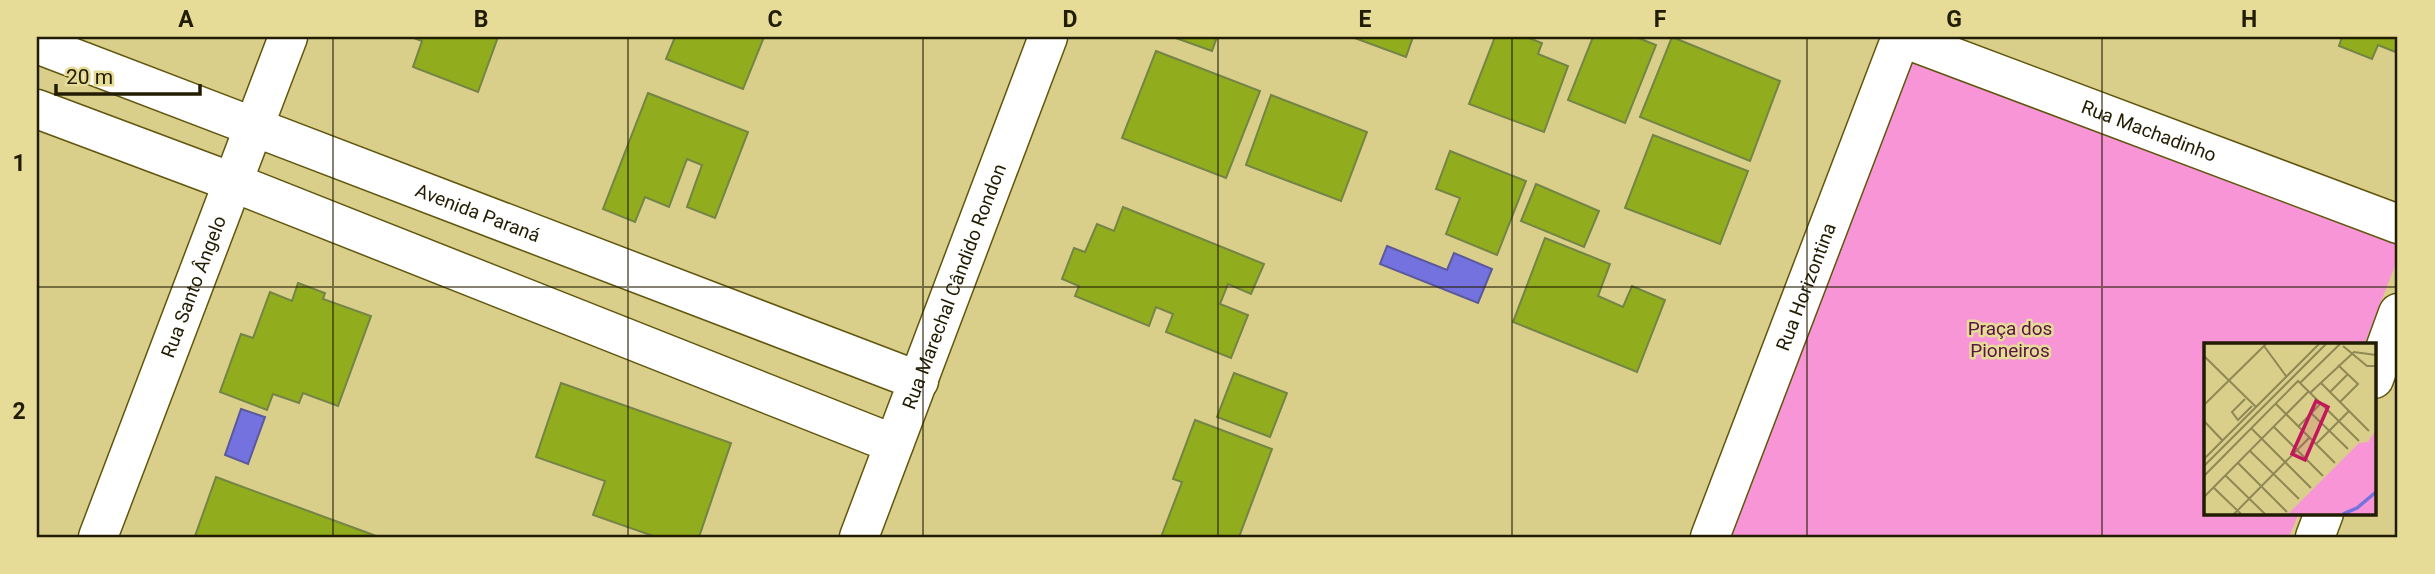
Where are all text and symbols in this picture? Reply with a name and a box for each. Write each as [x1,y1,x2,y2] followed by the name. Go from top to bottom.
[178,6,194,33] text: A
[474,6,488,33] text: B
[767,6,783,33] text: C
[1063,6,1077,33] text: D
[1359,6,1372,33] text: E
[1654,6,1667,33] text: F
[1946,6,1962,33] text: G
[2241,6,2257,33] text: H
[56,52,200,96] scale bar
[66,65,113,89] text: 20 m
[2078,95,2220,166] street label: Rua Machadinho
[12,150,26,177] text: 1
[897,160,1011,412] street label: Rua Marechal Cândido Rondon
[412,178,543,247] street label: Avenida Paraná
[156,212,231,361] street label: Rua Santo Ângelo
[1771,219,1840,354] street label: Rua Horizontina
[1968,317,2052,362] park label: Praça dos Pioneiros
[2204,343,2376,514] inset map
[12,398,26,425] text: 2

